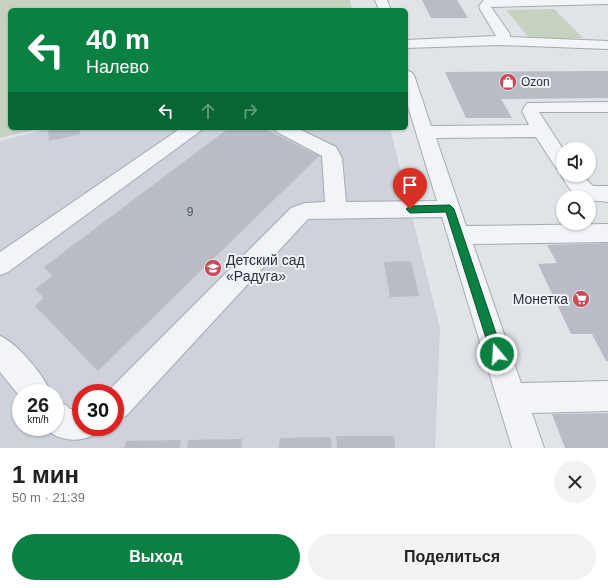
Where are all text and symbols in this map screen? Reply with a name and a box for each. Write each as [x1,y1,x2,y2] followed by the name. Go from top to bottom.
[20,24,72,76] icon: left
[86,24,150,55] text: 40 m
[86,57,149,77] text: Налево
[498,72,518,92] shop icon: Ozon
[521,75,550,89] place label: Ozon
[155,100,177,122] icon: left
[197,100,219,122] icon: ahead
[239,100,261,122] icon: right
[556,142,596,230] map controls
[556,142,596,182] button: sound
[393,168,427,209] pin
[399,174,421,196] icon: arrive
[556,190,596,230] button: search
[187,205,194,219] house number: 9
[226,252,305,284] place label: Детский сад «Радуга»
[203,258,223,278] school or university icon: Детский сад «Радуга»
[571,289,591,309] supermarket icon: Монетка
[513,291,568,307] place label: Монетка
[476,333,518,375] position arrow
[72,384,124,436] speed limit sign: 30
[27,394,49,416] text: 26
[27,414,49,425] text: km/h
[12,461,79,488] text: 1 мин
[554,461,596,503] button: close
[12,490,85,505] text: 50 m · 21:39
[12,534,300,580] button: Выход
[308,534,596,580] button: Поделиться

